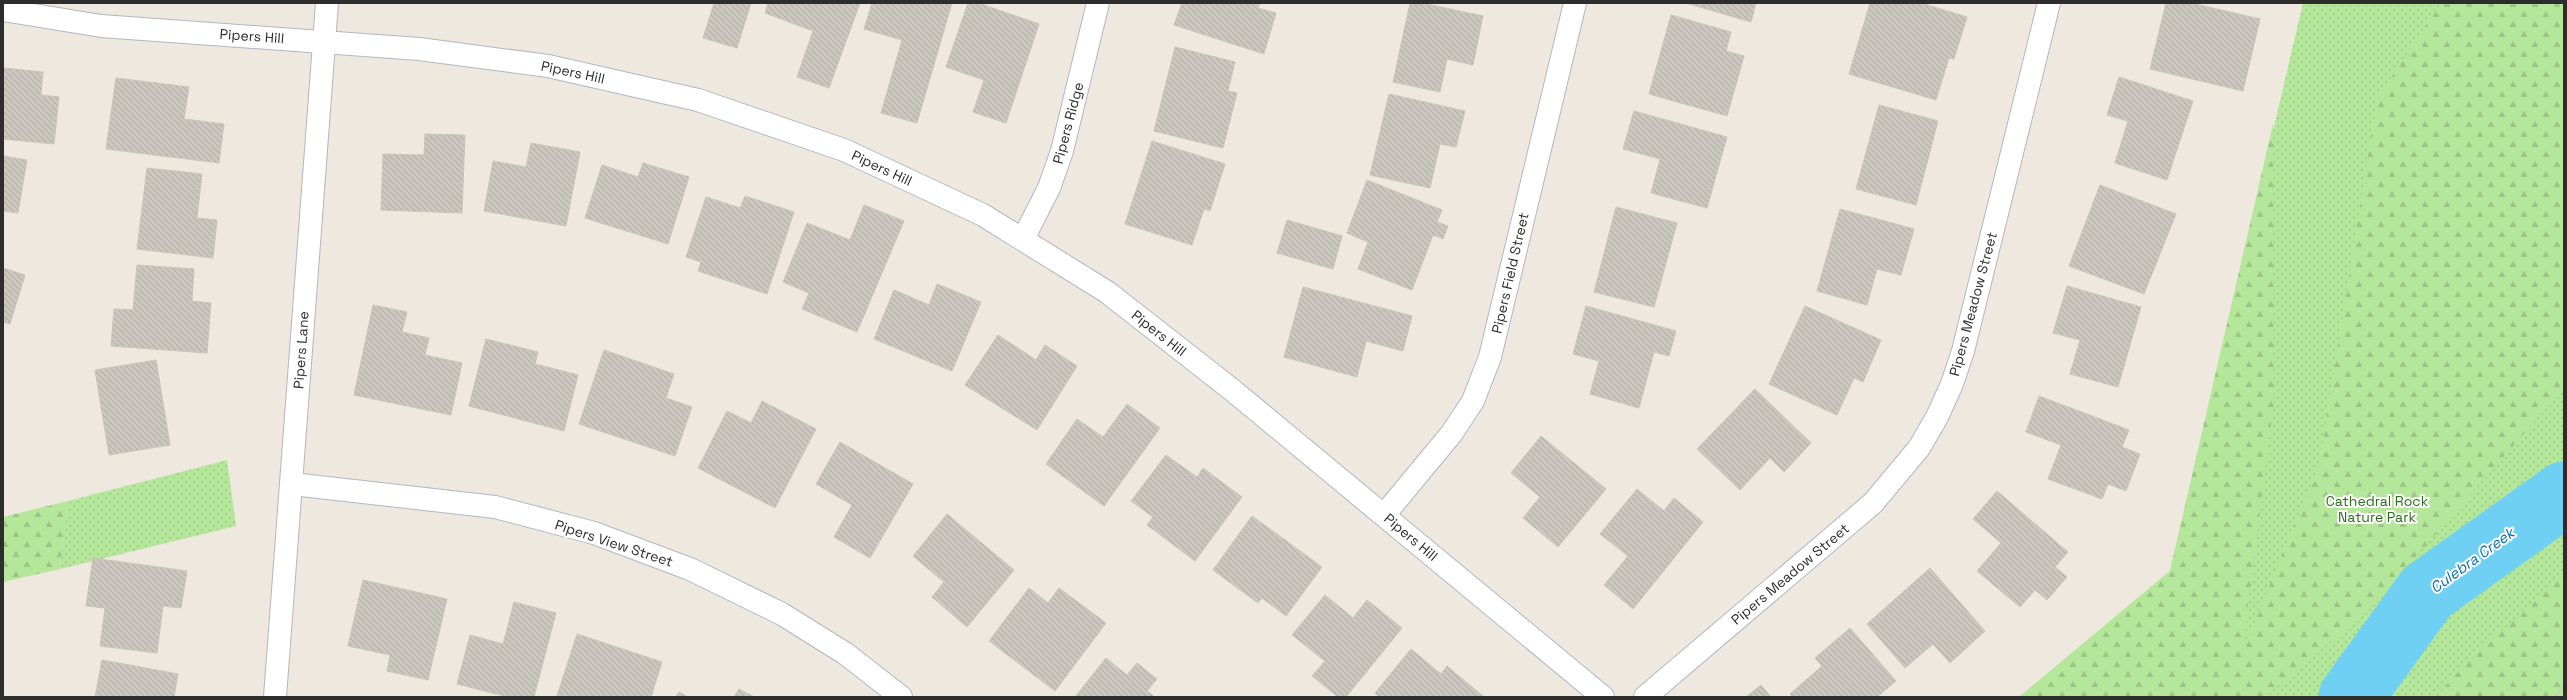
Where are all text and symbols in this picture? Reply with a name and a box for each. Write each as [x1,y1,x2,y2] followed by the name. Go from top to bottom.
[219,25,285,47] street label: Pipers Hill
[539,56,607,88] street label: Pipers Hill
[1048,80,1088,166] street label: Pipers Ridge
[849,146,915,190] street label: Pipers Hill
[1487,211,1533,335] street label: Pipers Field Street
[1945,230,2001,378] street label: Pipers Meadow Street
[1128,306,1190,360] street label: Pipers Hill
[289,311,313,389] street label: Pipers Lane
[2326,492,2429,526] park label: Cathedral Rock Nature Park
[1380,509,1442,565] street label: Pipers Hill
[553,515,675,571] street label: Pipers View Street
[1727,519,1853,629] street label: Pipers Meadow Street
[2426,522,2519,597] water label: Culebra Creek

